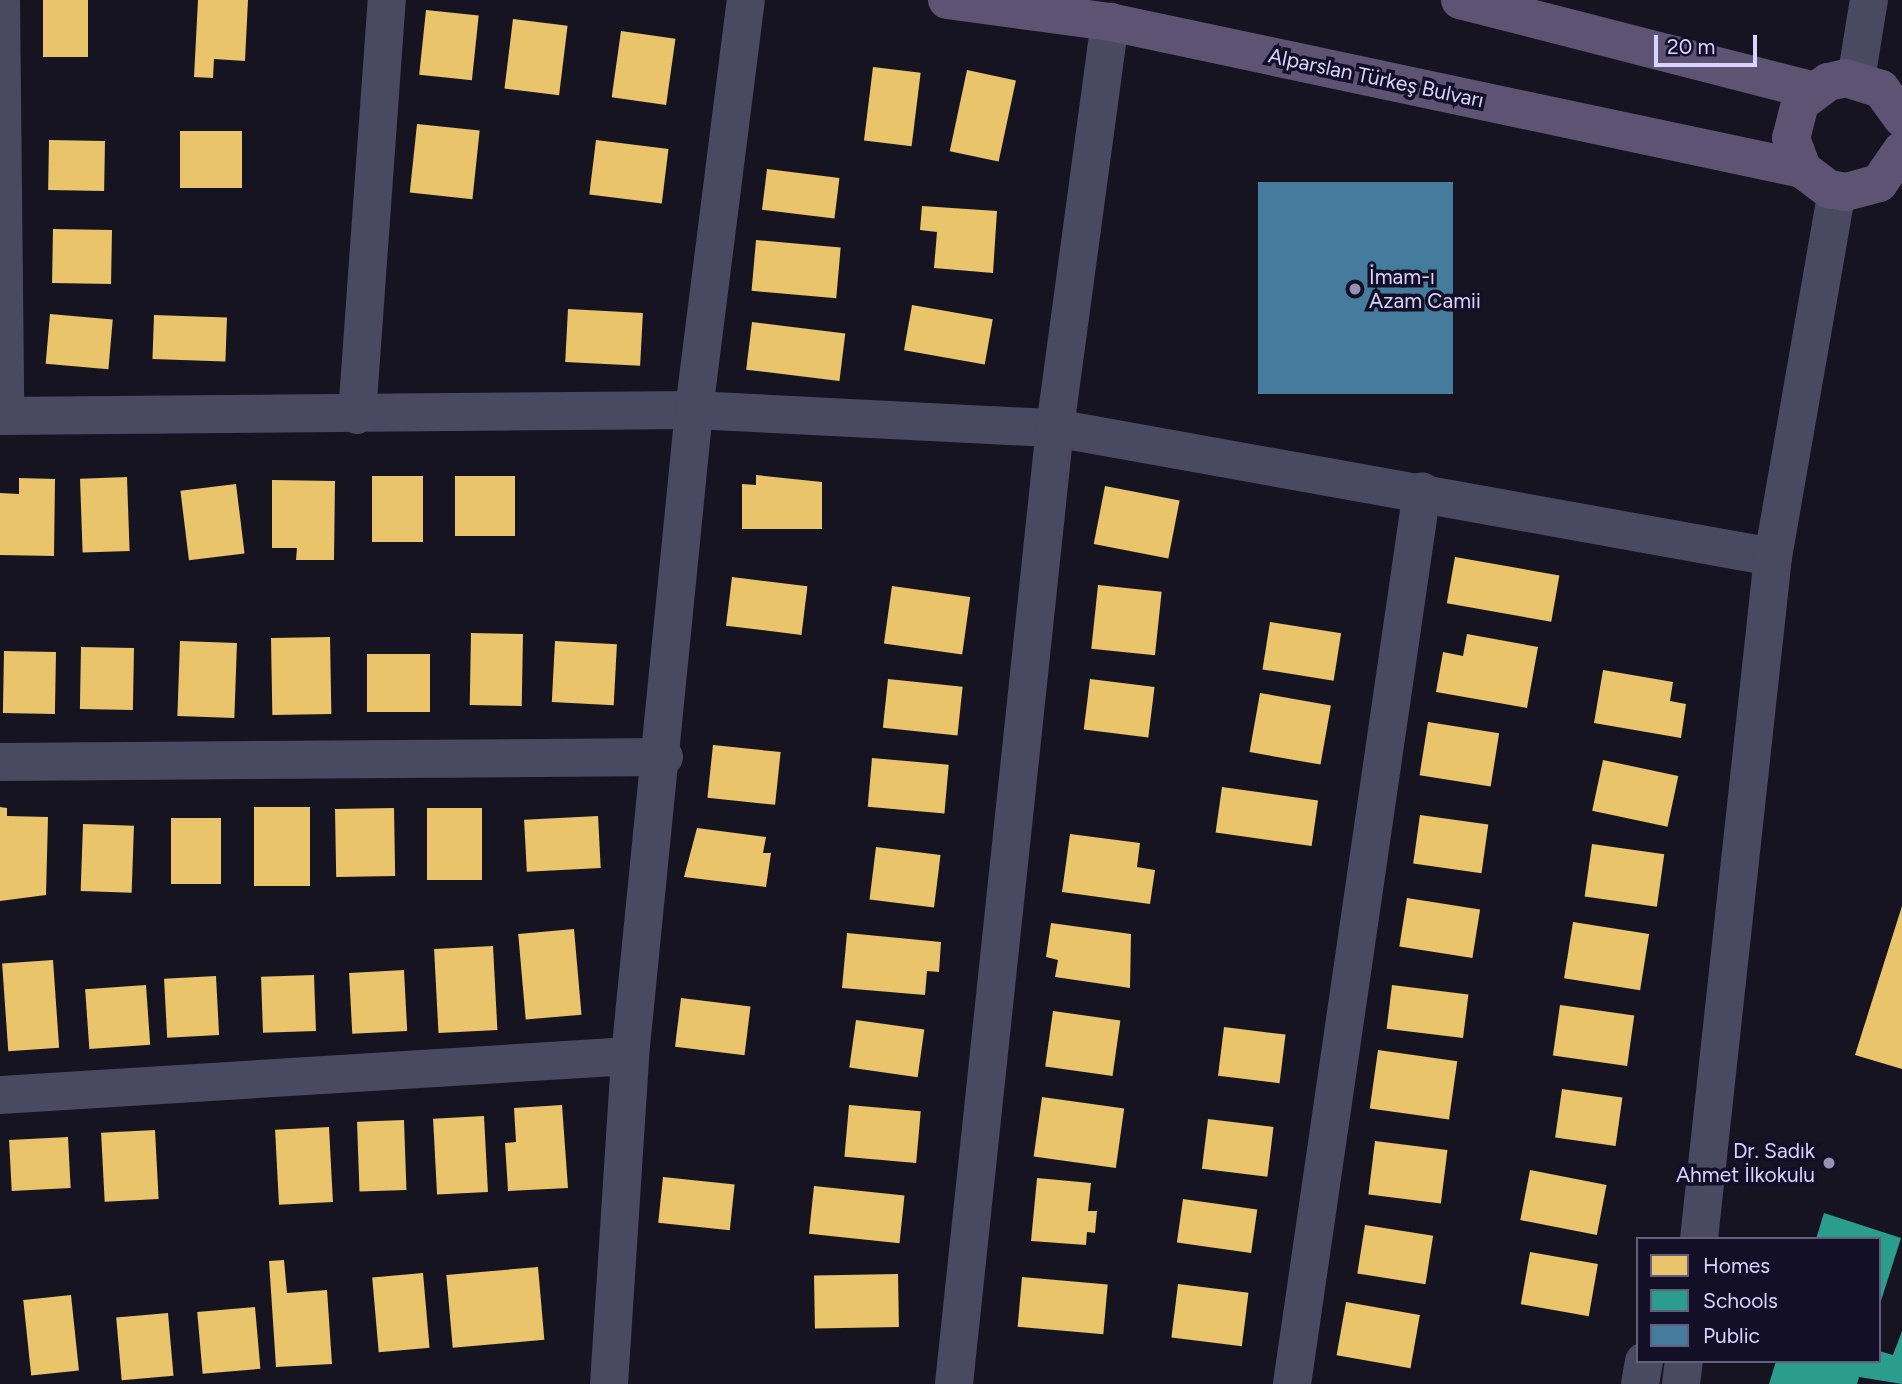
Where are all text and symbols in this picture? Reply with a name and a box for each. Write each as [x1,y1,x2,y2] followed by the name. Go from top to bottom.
[1657,21,1760,65] scale bar
[1667,34,1715,59] text: 20 m
[1266,43,1486,113] street label: Alparslan Türkeş Bulvarı
[1369,264,1481,314] place label: İmam-ı Azam Camii
[1347,281,1363,297] marker: İmam-ı Azam Camii
[1676,1138,1815,1188] place label: Dr. Sadık Ahmet İlkokulu
[1821,1155,1837,1171] marker: Dr. Sadık Ahmet İlkokulu
[1636,1237,1881,1363] legend
[1703,1253,1770,1278] text: Homes
[1703,1288,1778,1313] text: Schools
[1703,1323,1760,1348] text: Public

